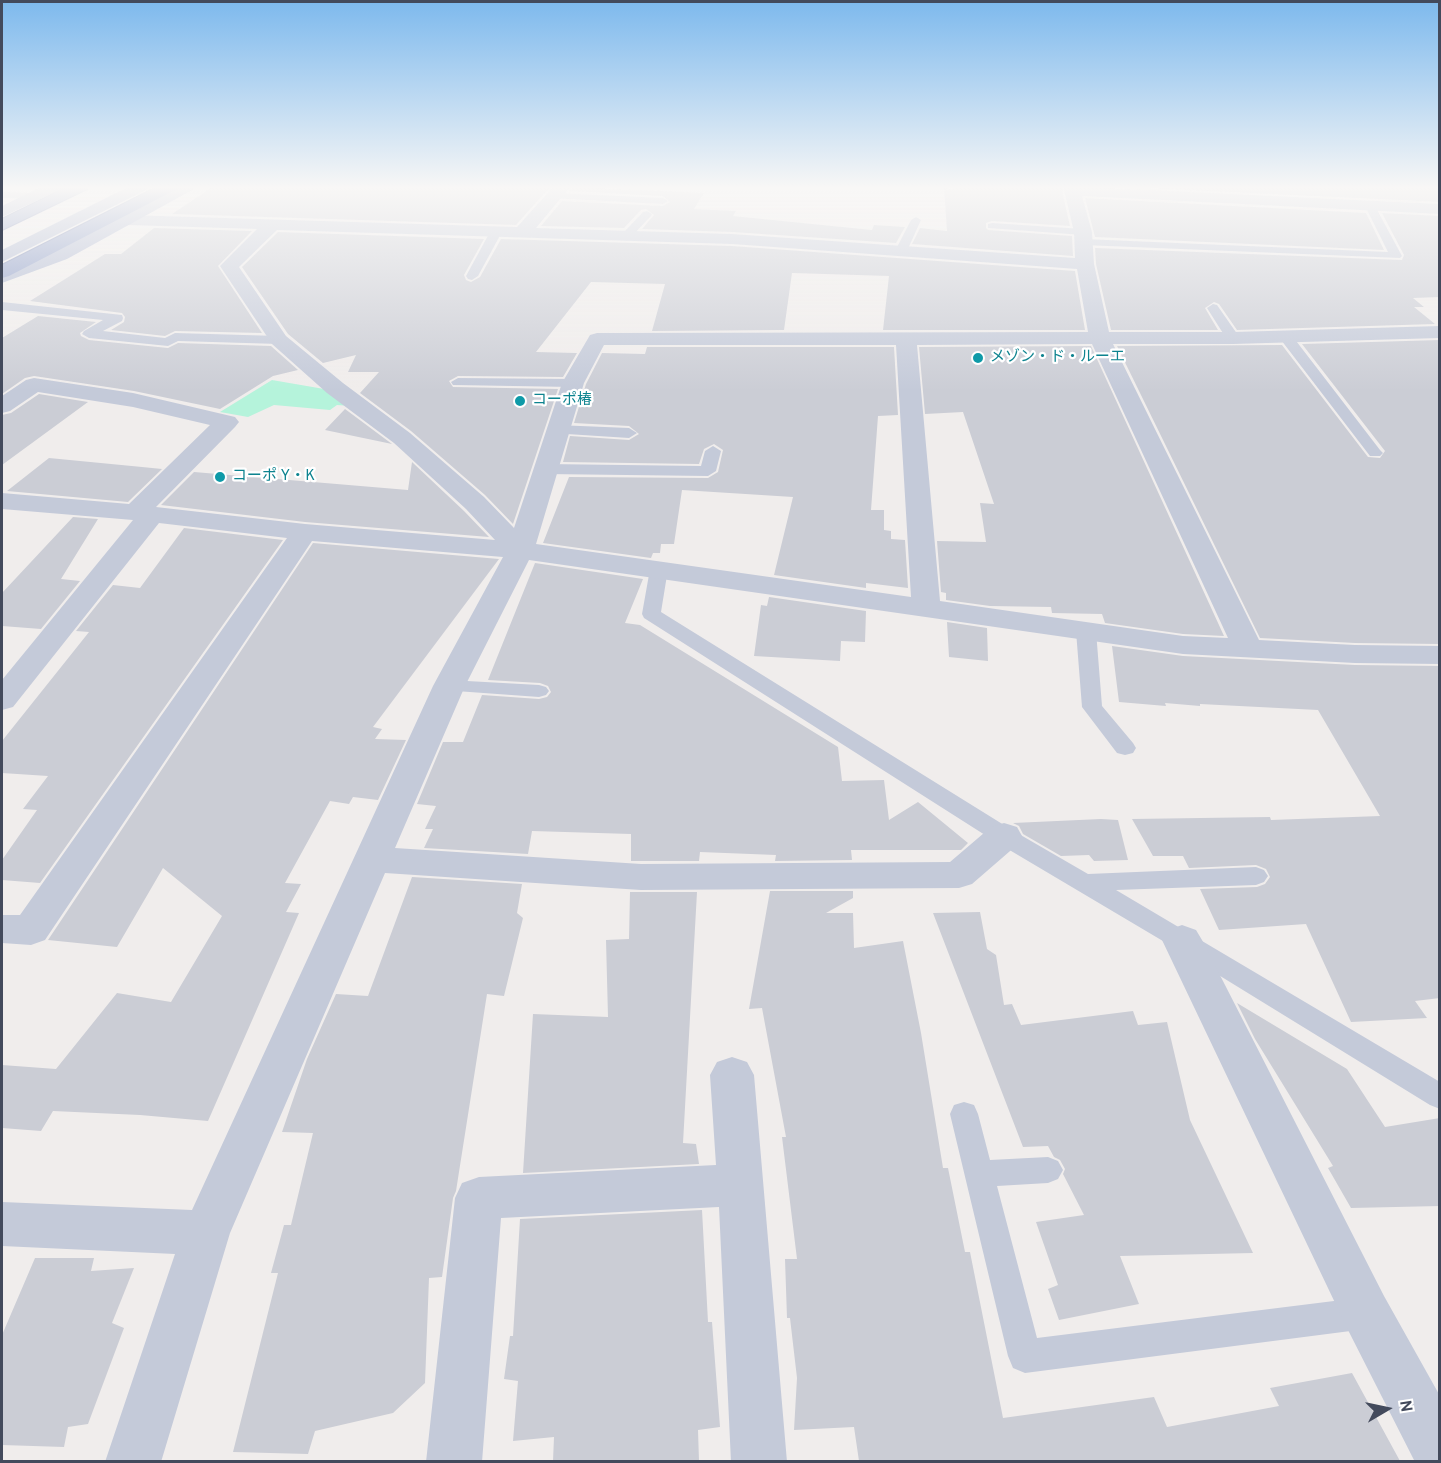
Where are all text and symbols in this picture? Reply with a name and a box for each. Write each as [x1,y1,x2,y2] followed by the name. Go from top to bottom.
[990,349,1125,367] place label: メゾン・ド・ルーエ
[971,351,985,365] marker: メゾン・ド・ルーエ
[532,392,592,410] place label: コーポ椿
[513,394,527,408] marker: コーポ椿
[232,468,315,486] place label: コーポ Y・K
[213,470,227,484] marker: コーポ Y・K
[1357,1379,1417,1439] north arrow
[1394,1399,1416,1413] text: N

